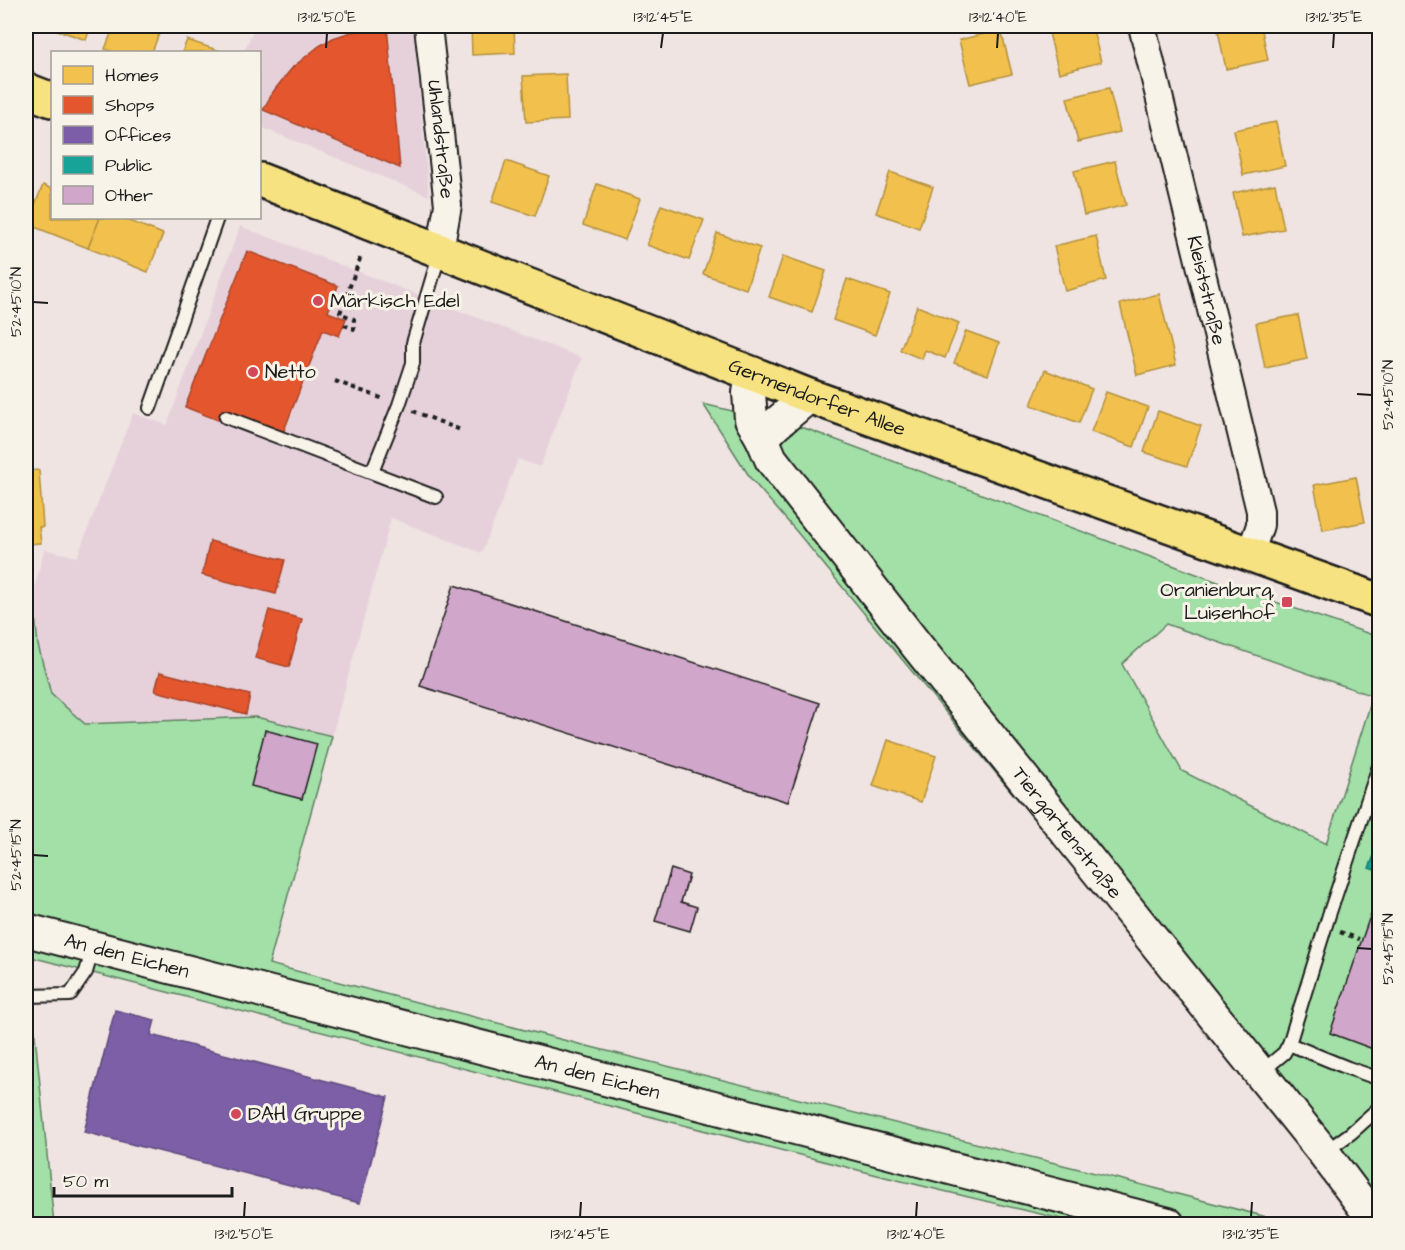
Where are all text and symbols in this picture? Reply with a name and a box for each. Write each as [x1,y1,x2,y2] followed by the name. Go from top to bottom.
[298,7,356,28] text: 13°12'50"E
[633,7,693,28] text: 13°12'45"E
[969,7,1027,28] text: 13°12'40"E
[1306,7,1362,28] text: 13°12'35"E
[51,51,261,219] legend
[105,63,159,88] text: Homes
[420,79,461,200] street label: Uhlandstraße
[105,93,155,118] text: Shops
[105,123,171,148] text: Offices
[105,153,153,178] text: Public
[105,183,153,208] text: Other
[1179,233,1233,348] street label: Kleiststraße
[6,267,27,337] text: 52°45'10"N
[330,287,460,315] place label: Märkisch Edel
[311,294,325,308] marker: Märkisch Edel
[724,352,910,444] street label: Germendorfer Allee
[265,358,316,386] place label: Netto
[1378,360,1399,430] text: 52°45'10"N
[246,365,260,379] marker: Netto
[1160,576,1275,627] place label: Oranienburg, Luisenhof
[1280,595,1294,609] marker: Oranienburg, Luisenhof
[1005,761,1129,905] street label: Tiergartenstraße
[6,819,27,891] text: 52°45'15"N
[1378,913,1399,985] text: 52°45'15"N
[61,926,192,985] street label: An den Eichen
[532,1048,663,1107] street label: An den Eichen
[248,1100,362,1128] place label: DAH Gruppe
[229,1107,243,1121] marker: DAH Gruppe
[54,1160,232,1198] scale bar
[63,1169,108,1194] text: 50 m
[215,1224,273,1245] text: 13°12'50"E
[550,1224,610,1245] text: 13°12'45"E
[887,1224,945,1245] text: 13°12'40"E
[1223,1224,1279,1245] text: 13°12'35"E

